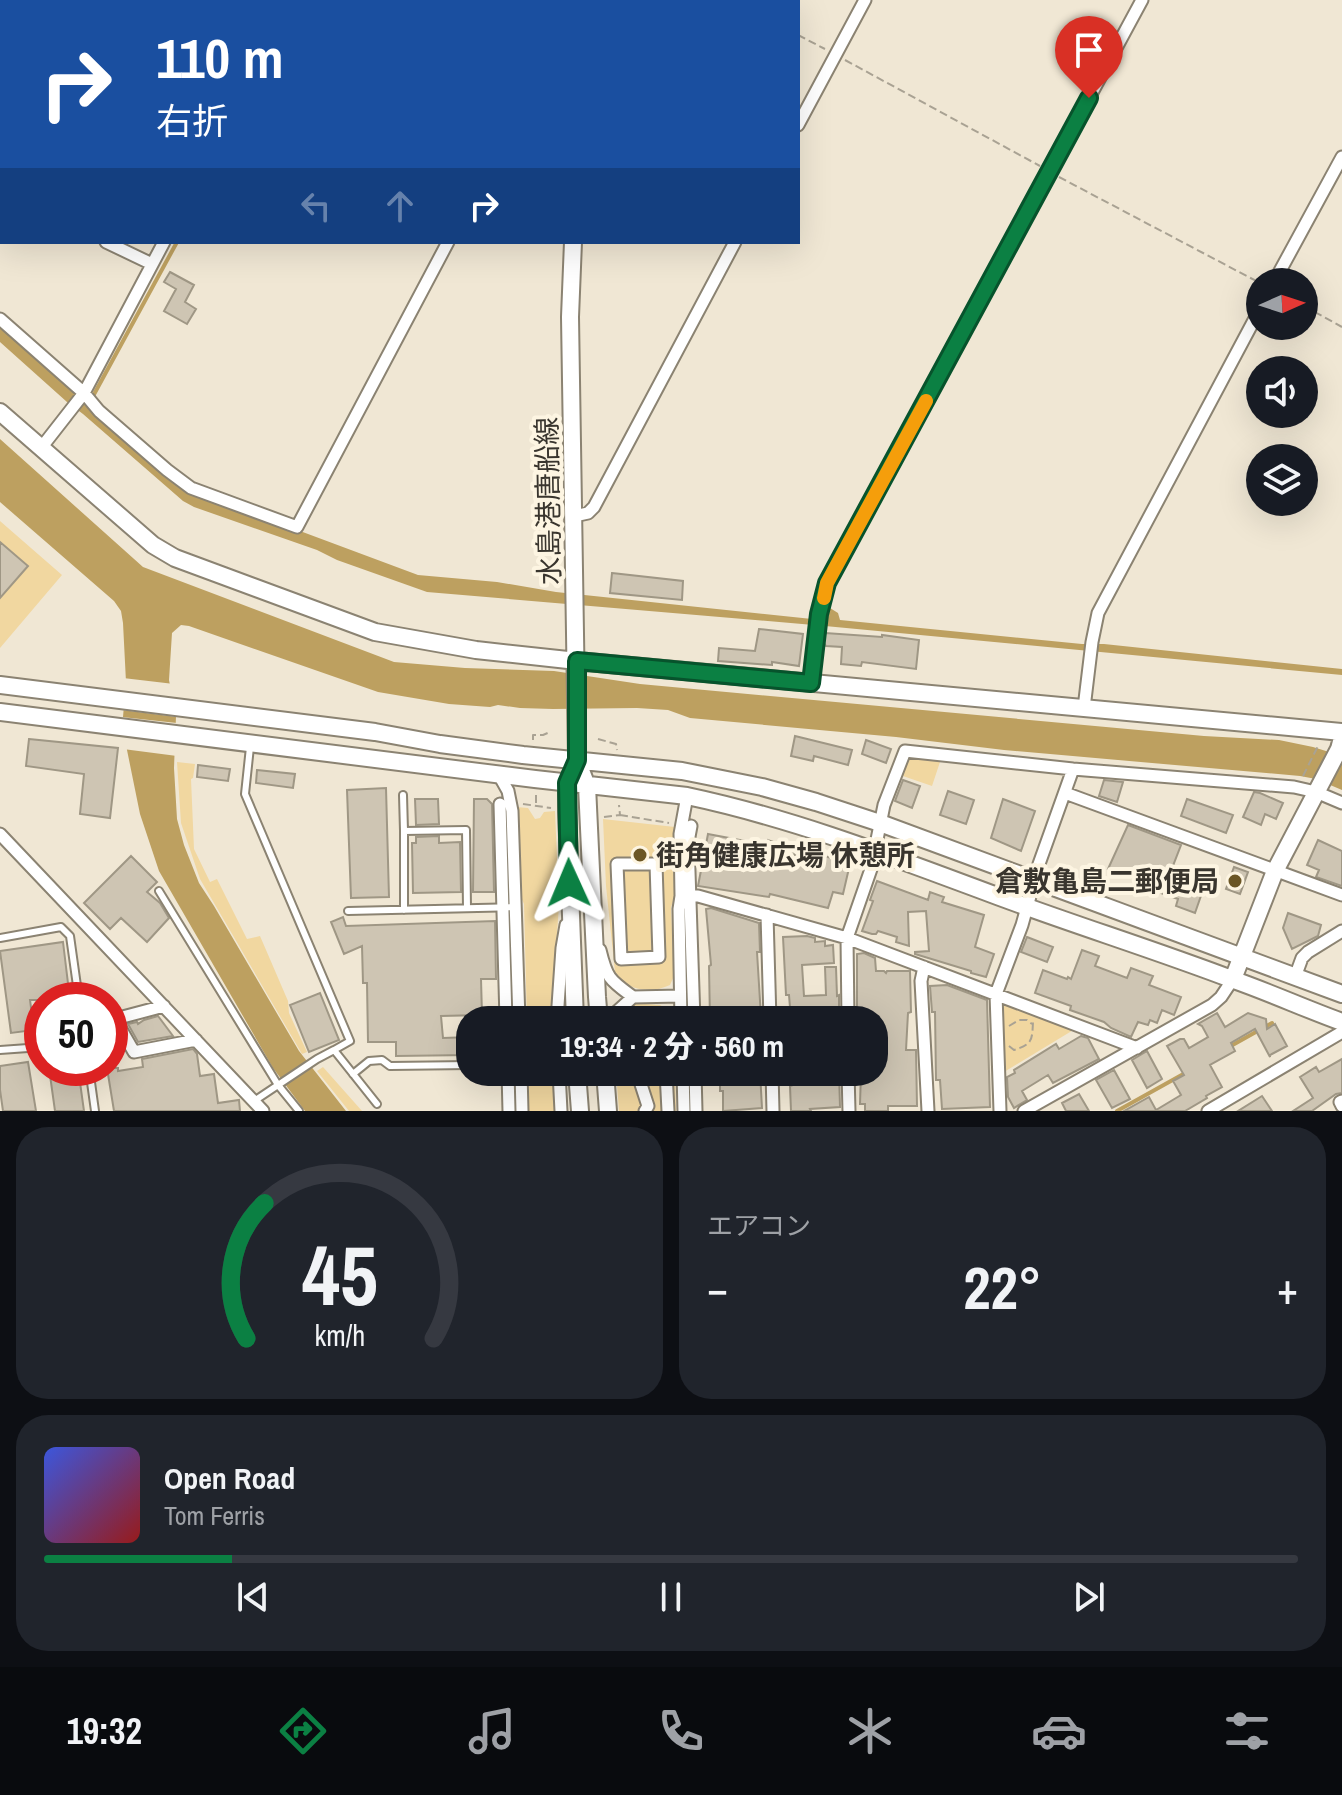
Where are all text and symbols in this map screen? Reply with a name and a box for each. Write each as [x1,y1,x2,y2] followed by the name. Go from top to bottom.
[1055,16,1123,98] pin
[156,20,284,95] text: 110 m
[1067,28,1111,72] icon: arrive
[24,32,128,136] icon: right
[156,97,228,145] text: 右折
[294,184,338,228] icon: left
[378,184,422,228] icon: ahead
[462,184,506,228] icon: right
[1246,268,1318,340] north arrow
[1246,268,1318,516] map controls
[1246,356,1318,428] button: sound
[528,417,568,585] street label: 水島港唐船線
[1246,444,1318,516] button: layers
[656,836,914,874] place label: 街角健康広場 休憩所
[527,841,611,925] position arrow
[631,846,649,864] marker: 街角健康広場 休憩所
[995,862,1219,900] place label: 倉敷亀島二郵便局
[1226,872,1244,890] marker: 倉敷亀島二郵便局
[24,982,128,1086] speed limit sign: 50
[560,1026,784,1066] text: 19:34 · 2 分 · 560 m
[707,1208,811,1243] text: エアコン
[302,1219,377,1331] text: 45
[963,1247,1042,1328] text: 22°
[707,1258,728,1318] text: −
[1277,1258,1298,1318] text: +
[314,1316,365,1355] text: km/h
[164,1458,295,1498] text: Open Road
[164,1498,265,1533] text: Tom Ferris
[231,1575,275,1619] icon: previous
[649,1575,693,1619] icon: pause
[1067,1575,1111,1619] icon: next
[275,1703,331,1759] icon: directions
[464,1703,520,1759] icon: music
[653,1703,709,1759] icon: phone
[842,1703,898,1759] icon: climate
[1031,1703,1087,1759] icon: car
[1219,1703,1275,1759] icon: filters
[66,1707,142,1755] text: 19:32

